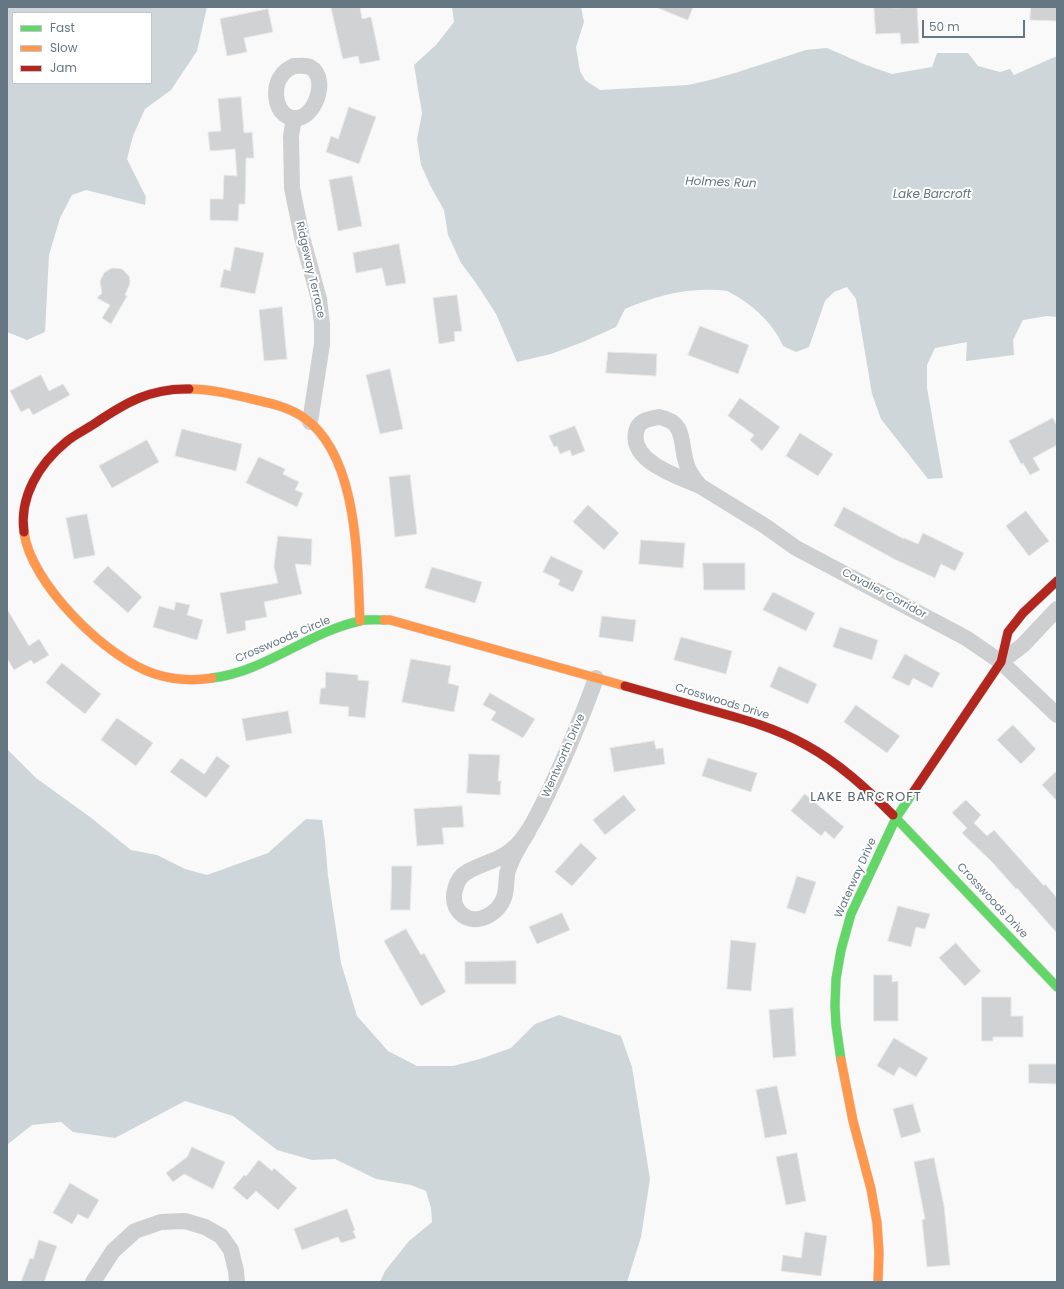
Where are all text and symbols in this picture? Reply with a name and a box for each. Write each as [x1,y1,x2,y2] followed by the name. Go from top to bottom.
[12,12,152,84] legend
[924,12,1027,38] scale bar
[929,18,960,35] text: 50 m
[50,19,75,36] text: Fast
[50,39,78,56] text: Slow
[50,59,77,76] text: Jam
[685,175,757,191] water label: Holmes Run
[893,188,971,202] water label: Lake Barcroft
[292,220,328,320] street label: Ridgeway Terrace
[839,566,929,622] street label: Cavalier Corridor
[234,614,332,666] street label: Crosswoods Circle
[673,681,771,723] street label: Crosswoods Drive
[540,712,588,800] street label: Wentworth Drive
[810,790,922,806] district label: LAKE BARCROFT
[832,836,880,920] street label: Waterway Drive
[954,861,1030,941] street label: Crosswoods Drive

